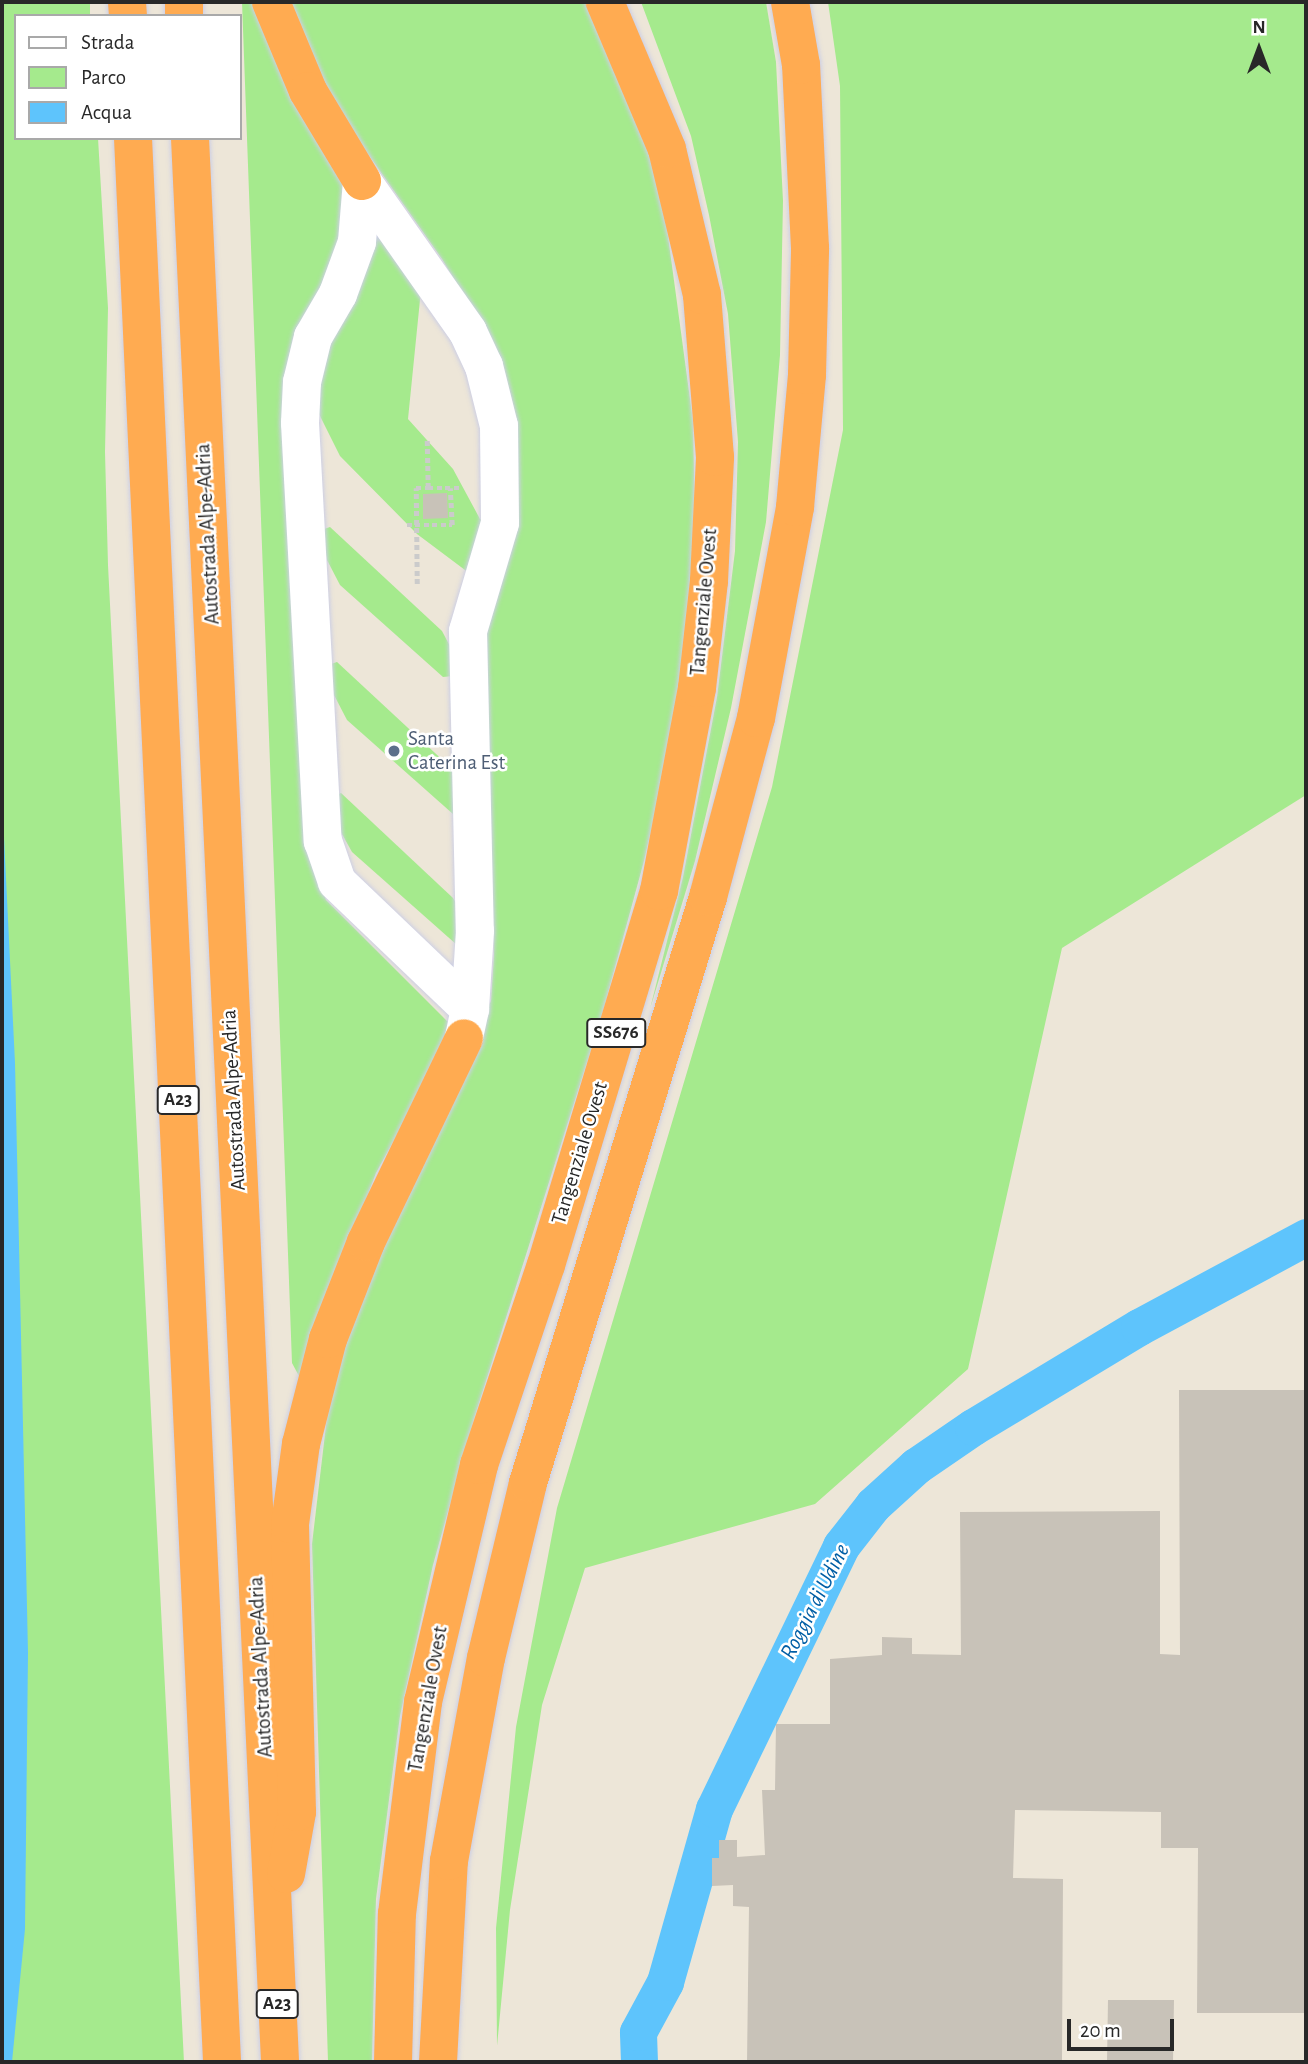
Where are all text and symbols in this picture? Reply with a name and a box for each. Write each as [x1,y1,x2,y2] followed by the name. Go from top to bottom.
[14,14,242,140] legend
[1224,14,1294,84] north arrow
[1252,18,1266,37] text: N
[81,32,134,53] text: Strada
[81,67,126,88] text: Parco
[81,102,132,123] text: Acqua
[191,443,225,625] street label: Autostrada Alpe-Adria
[685,527,723,677] street label: Tangenziale Ovest
[408,726,505,776] place label: Santa Caterina Est
[386,743,402,759] marker: Santa Caterina Est
[217,1009,251,1191] street label: Autostrada Alpe-Adria
[586,1018,646,1049] road number: SS676
[546,1079,614,1227] street label: Tangenziale Ovest
[155,1084,201,1116] road number: A23
[775,1540,857,1664] water label: Roggia di Udine
[244,1576,278,1758] street label: Autostrada Alpe-Adria
[403,1624,453,1774] street label: Tangenziale Ovest
[254,1988,300,2020] road number: A23
[1070,2004,1177,2048] scale bar
[1080,2020,1121,2041] text: 20 m

